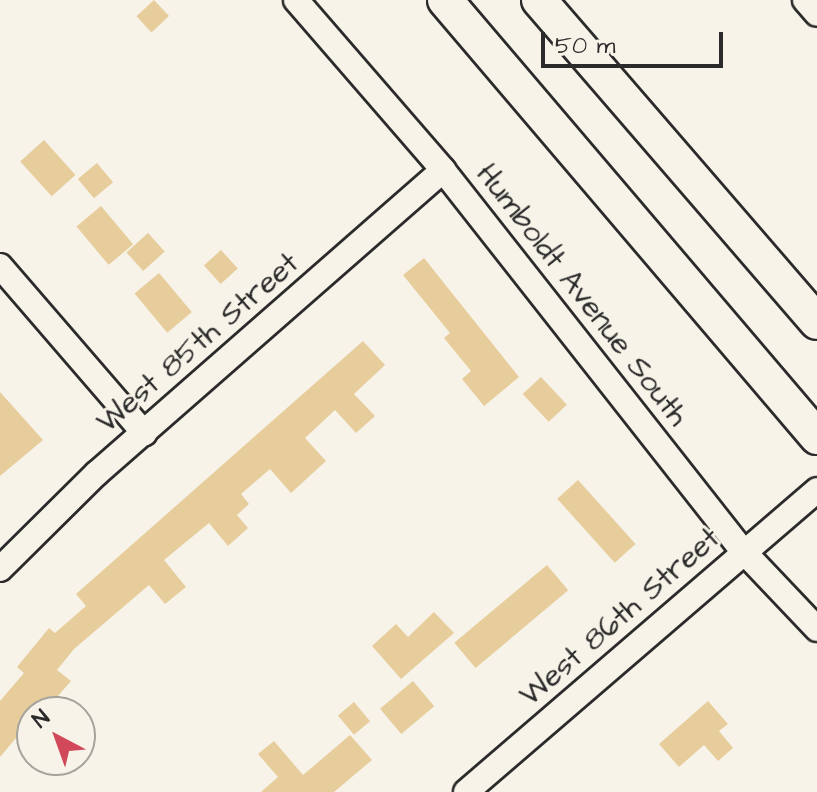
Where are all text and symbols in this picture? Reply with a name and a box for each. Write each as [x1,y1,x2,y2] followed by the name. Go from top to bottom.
[545,16,727,66] scale bar
[555,29,615,63] text: 50 m
[469,157,695,433] street label: Humboldt Avenue South
[90,245,306,441] street label: West 85th Street
[513,520,727,714] street label: West 86th Street
[16,696,96,776] north arrow
[26,703,57,735] text: N

